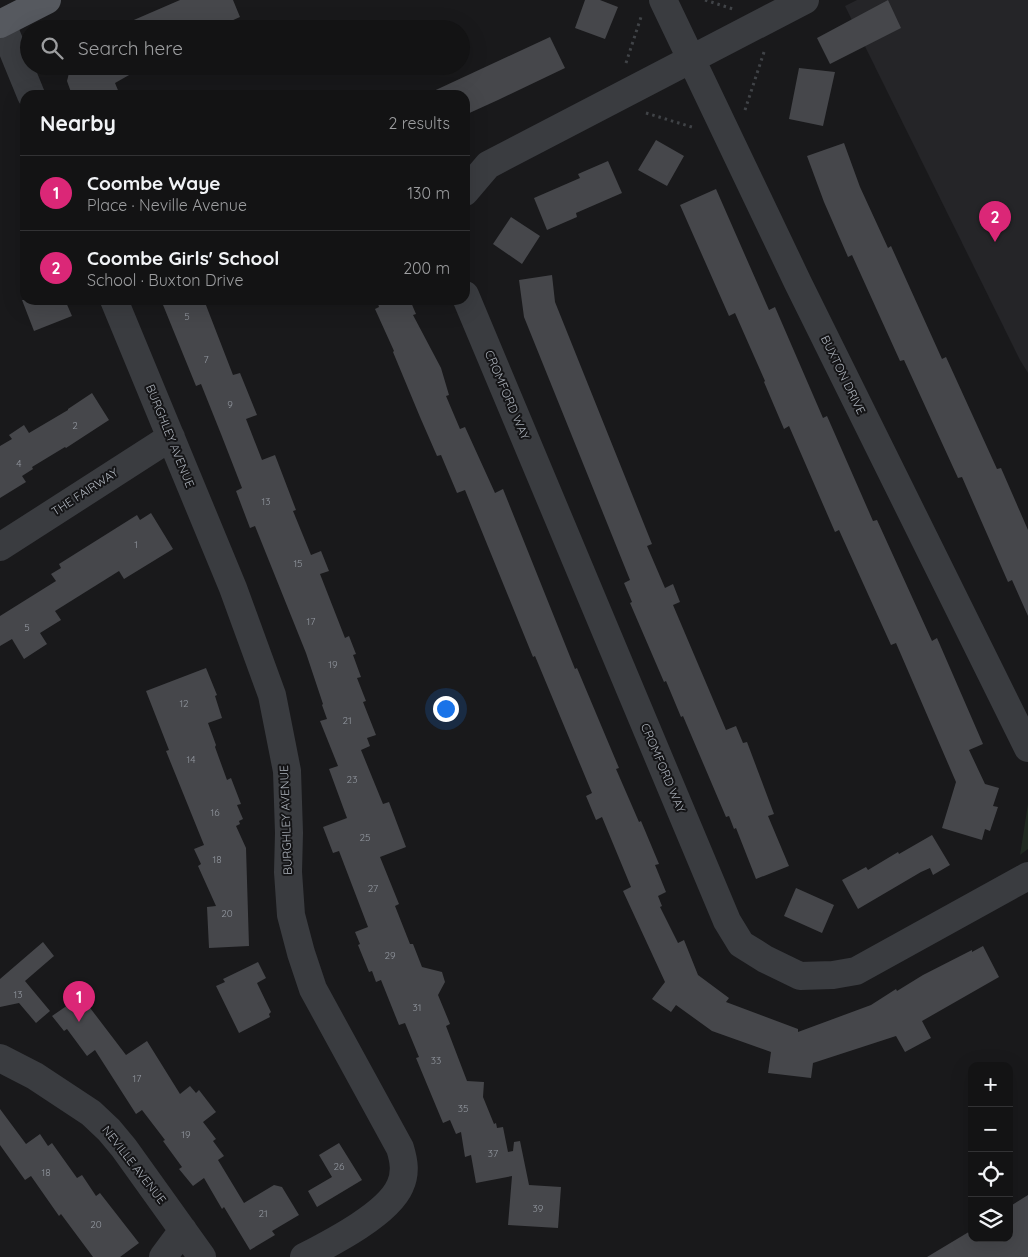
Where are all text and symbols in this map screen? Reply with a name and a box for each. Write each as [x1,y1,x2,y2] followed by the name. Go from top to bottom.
[20,20,470,75] search box
[38,34,66,62] icon: search
[78,36,183,60] text: Search here
[40,110,116,136] text: Nearby
[388,113,450,133] text: 2 results
[87,171,221,195] text: Coombe Waye
[53,183,59,203] text: 1
[407,183,450,203] text: 130 m
[87,195,247,215] text: Place · Neville Avenue
[979,201,1011,242] pin: 2
[87,246,279,270] text: Coombe Girls' School
[51,258,61,278] text: 2
[403,258,450,278] text: 200 m
[87,270,243,290] text: School · Buxton Drive
[184,310,190,323] house number: 5
[818,333,869,417] street label: BUXTON DRIVE
[482,348,533,442] street label: CROMFORD WAY
[203,353,209,366] house number: 7
[143,382,198,490] street label: BURGHLEY AVENUE
[227,398,233,411] house number: 9
[72,419,78,432] house number: 2
[16,457,22,470] house number: 4
[49,464,121,519] street label: THE FAIRWAY
[262,495,270,508] house number: 13
[134,538,138,551] house number: 1
[293,557,303,570] house number: 15
[307,615,315,628] house number: 17
[24,621,30,634] house number: 5
[328,658,338,671] house number: 19
[433,696,459,722] your location
[179,697,189,710] house number: 12
[342,714,352,727] house number: 21
[638,721,689,815] street label: CROMFORD WAY
[187,753,195,766] house number: 14
[276,765,295,875] street label: BURGHLEY AVENUE
[347,773,357,786] house number: 23
[210,806,220,819] house number: 16
[360,831,371,844] house number: 25
[212,853,222,866] house number: 18
[368,882,378,895] house number: 27
[221,907,233,920] house number: 20
[384,949,396,962] house number: 29
[63,981,95,1022] pin: 1
[14,988,22,1001] house number: 13
[413,1001,421,1014] house number: 31
[431,1054,441,1067] house number: 33
[968,1062,1013,1242] map controls
[968,1062,1013,1107] button: +
[133,1072,141,1085] house number: 17
[458,1102,468,1115] house number: 35
[968,1107,1013,1152] button: −
[99,1123,170,1207] street label: NEVILLE AVENUE
[181,1128,191,1141] house number: 19
[488,1147,498,1160] house number: 37
[968,1152,1013,1197] button: locate
[334,1160,345,1173] house number: 26
[41,1166,51,1179] house number: 18
[968,1197,1013,1242] button: layers
[533,1202,544,1215] house number: 39
[258,1207,268,1220] house number: 21
[90,1218,102,1231] house number: 20

